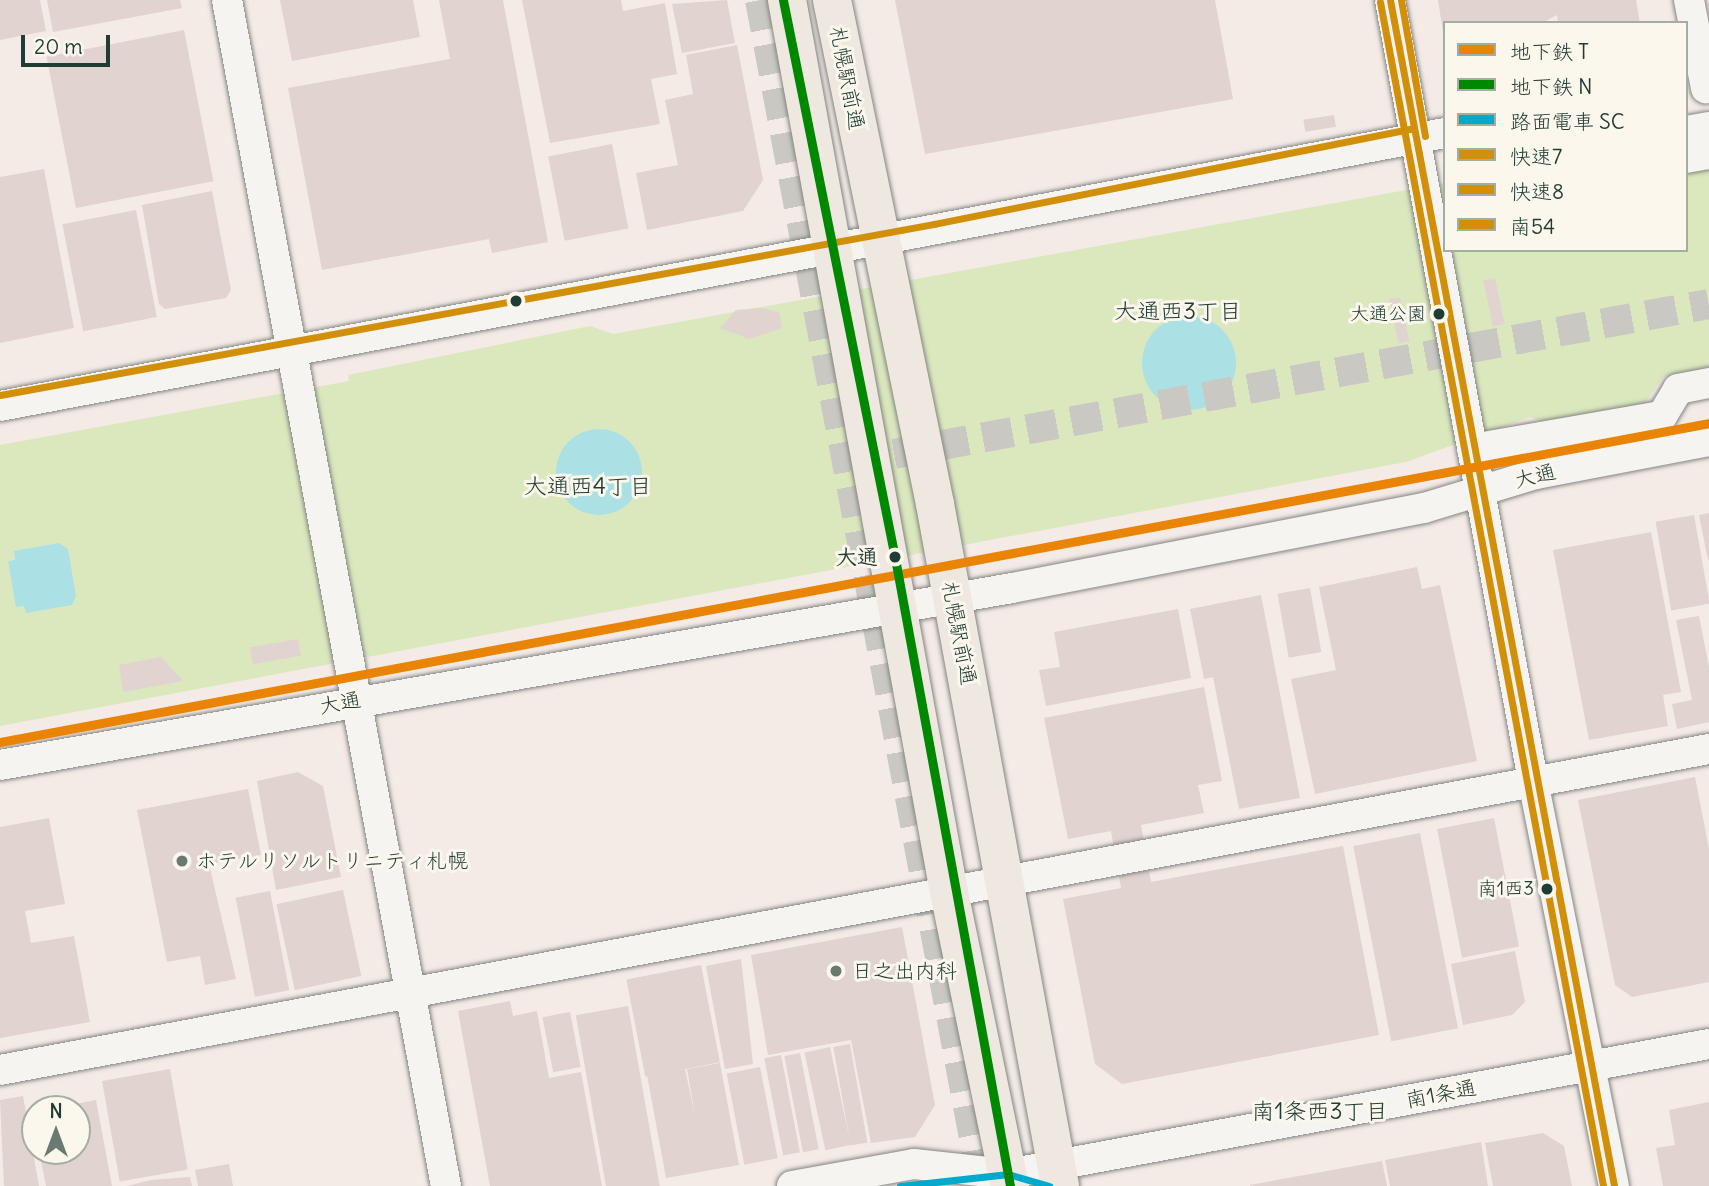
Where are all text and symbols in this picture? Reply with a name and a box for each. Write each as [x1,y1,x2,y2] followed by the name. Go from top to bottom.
[24,21,114,65] scale bar
[1443,21,1688,252] legend
[825,24,869,132] street label: 札幌駅前通
[34,33,83,60] text: 20 m
[1510,38,1589,65] text: 地下鉄 T
[1510,73,1593,100] text: 地下鉄 N
[1510,108,1625,135] text: 路面電車 SC
[1510,143,1562,170] text: 快速7
[1510,178,1564,205] text: 快速8
[1510,213,1555,240] text: 南54
[509,294,523,308] unlabelled marker
[1114,297,1242,325] district label: 大通西3丁目
[1350,303,1426,325] place label: 大通公園
[1432,307,1446,321] marker: 大通公園
[1512,459,1558,493] street label: 大通
[524,472,652,500] district label: 大通西4丁目
[836,544,878,570] place label: 大通
[884,546,906,568] marker: 大通
[937,579,981,687] street label: 札幌駅前通
[317,687,363,719] street label: 大通
[196,848,469,874] place label: ホテルリソルトリニティ札幌
[174,853,190,869] marker: ホテルリソルトリニティ札幌
[1478,878,1534,900] place label: 南1西3
[1540,882,1554,896] marker: 南1西3
[852,958,957,984] place label: 日之出内科
[826,961,846,981] marker: 日之出内科
[1404,1075,1478,1113] street label: 南1条通
[21,1095,91,1165] north arrow
[1251,1097,1389,1125] district label: 南1条西3丁目
[49,1099,63,1123] text: N

